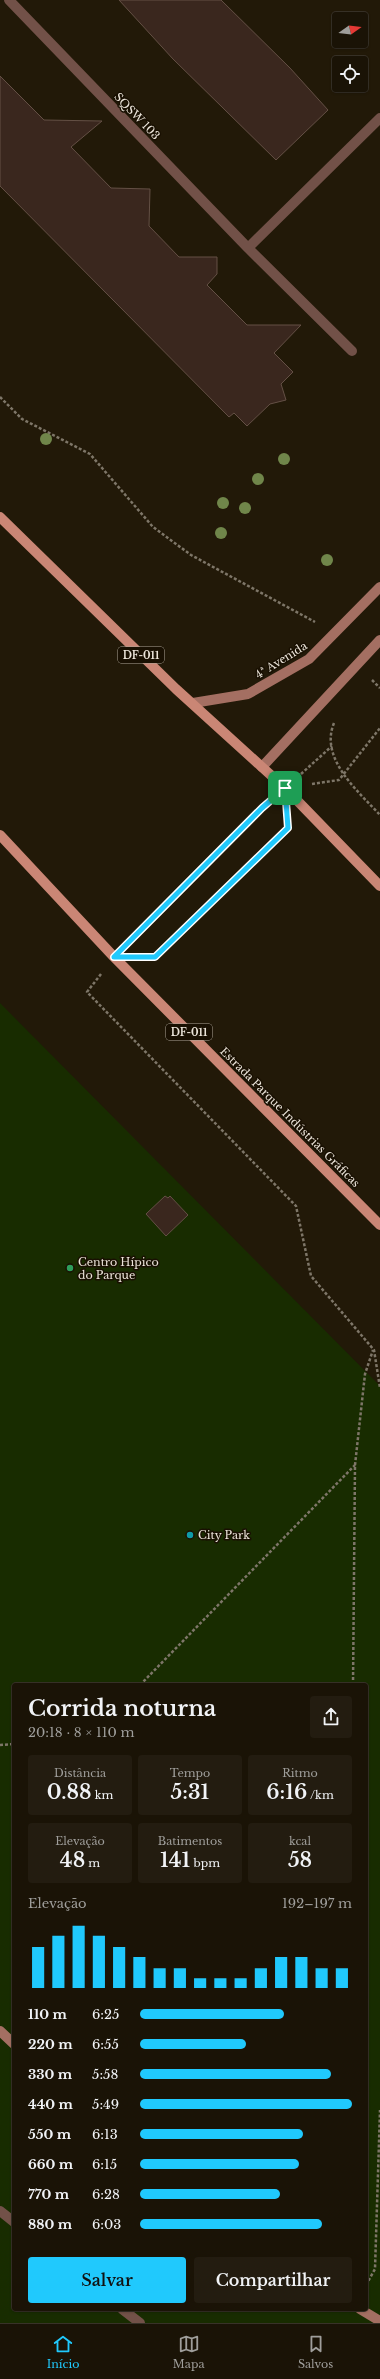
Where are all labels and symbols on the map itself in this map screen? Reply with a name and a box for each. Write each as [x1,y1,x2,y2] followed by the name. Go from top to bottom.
[332,12,368,48] north arrow
[111,90,163,143] street label: SQSW 103
[252,638,310,682] street label: 4ª Avenida
[118,647,164,663] road number: DF-011
[268,771,302,805] pin
[166,1024,212,1040] road number: DF-011
[217,1044,363,1190] street label: Estrada Parque Indústrias Gráficas
[78,1255,159,1282] place label: Centro Hípico do Parque
[65,1263,75,1273] marker: Centro Hípico do Parque
[198,1528,250,1542] place label: City Park
[185,1530,195,1540] marker: City Park

